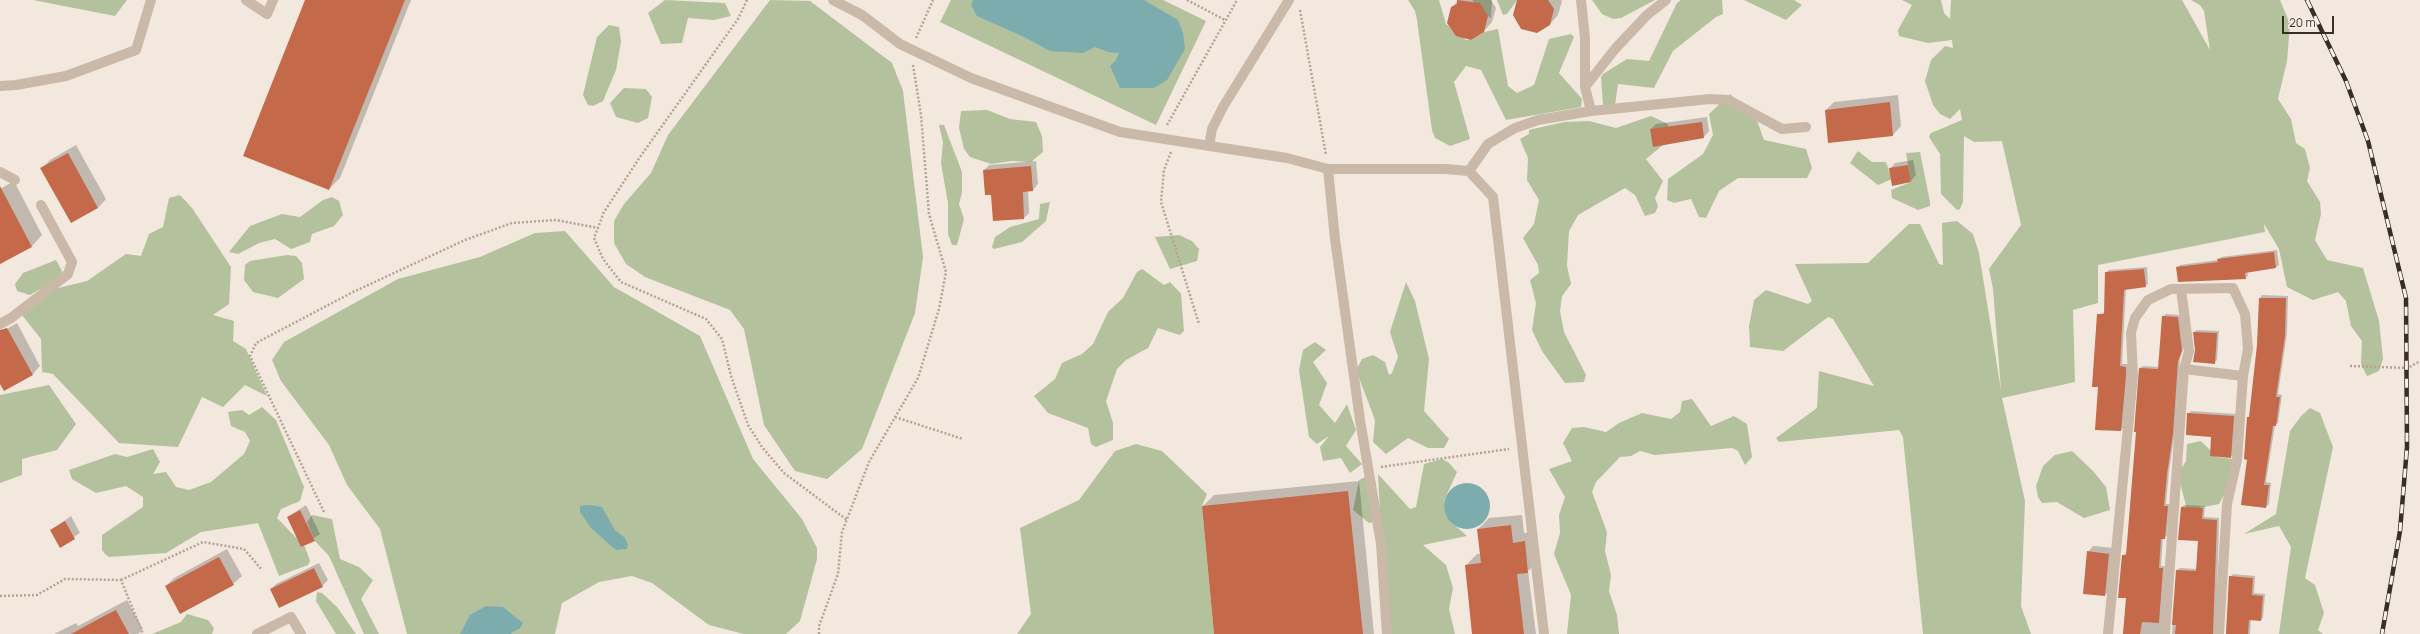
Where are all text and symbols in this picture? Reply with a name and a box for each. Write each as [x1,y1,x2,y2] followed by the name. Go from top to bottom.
[2284,8,2336,34] scale bar
[2289,14,2316,31] text: 20 m

